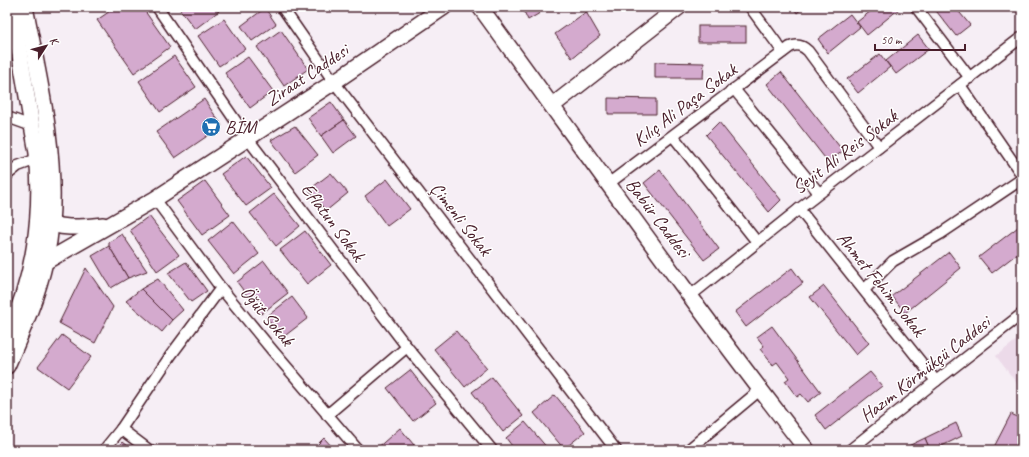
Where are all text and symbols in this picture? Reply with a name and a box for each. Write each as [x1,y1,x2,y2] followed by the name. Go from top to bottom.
[26,26,66,66] north arrow
[875,26,965,52] scale bar
[881,32,903,48] text: 50 m
[47,34,63,48] text: K
[261,37,355,112] street label: Ziraat Caddesi
[628,57,743,152] street label: Kılıç Ali Paşa Sokak
[788,103,904,199] street label: Seyit Ali Reis Sokak
[225,115,258,139] place label: BİM
[200,116,222,138] supermarket icon: BİM
[620,174,697,264] street label: Babür Caddesi
[425,177,498,261] street label: Çimenli Sokak
[296,178,371,267] street label: Eflatun Sokak
[832,227,932,343] street label: Ahmet Fehim Sokak
[235,281,300,353] street label: Öğüt Sokak
[855,309,997,427] street label: Hazım Körmükçü Caddesi

